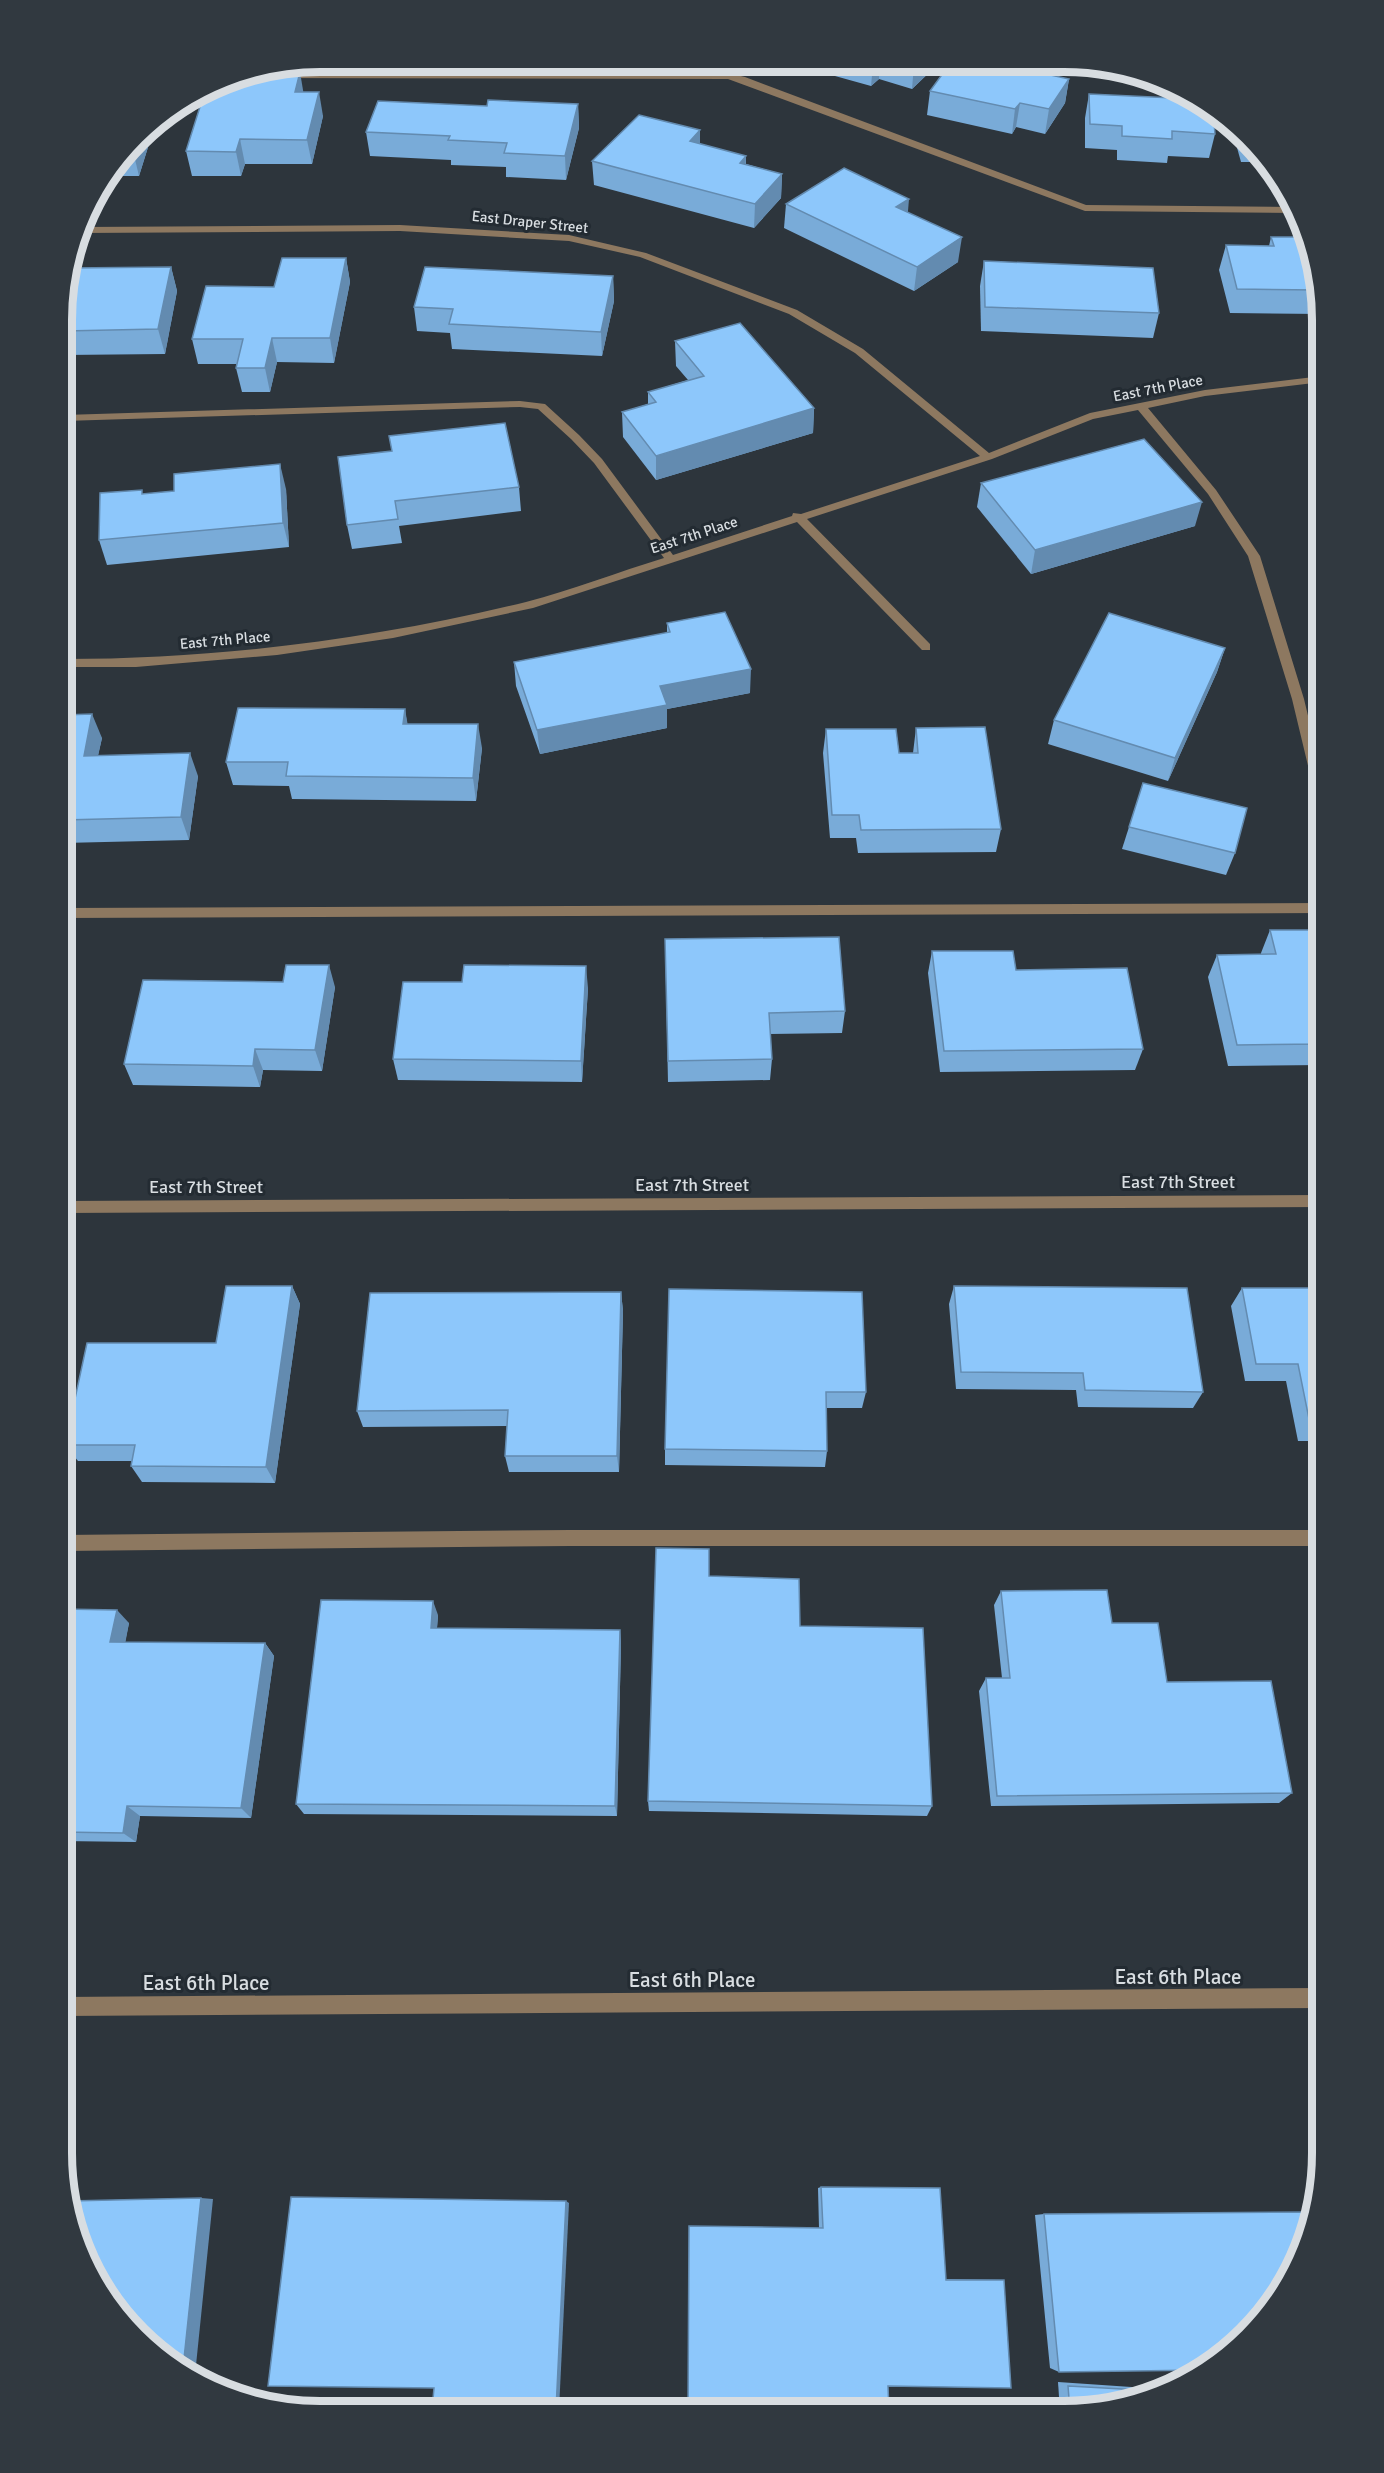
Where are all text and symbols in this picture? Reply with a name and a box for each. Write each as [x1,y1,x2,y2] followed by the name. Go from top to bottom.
[471,207,589,237] street label: East Draper Street
[1112,370,1204,406] street label: East 7th Place
[648,512,740,558] street label: East 7th Place
[179,627,271,653] street label: East 7th Place
[1121,1171,1235,1193] street label: East 7th Street
[635,1174,749,1196] street label: East 7th Street
[149,1176,263,1198] street label: East 7th Street
[1114,1964,1242,1990] street label: East 6th Place
[628,1967,756,1993] street label: East 6th Place
[142,1970,270,1996] street label: East 6th Place

